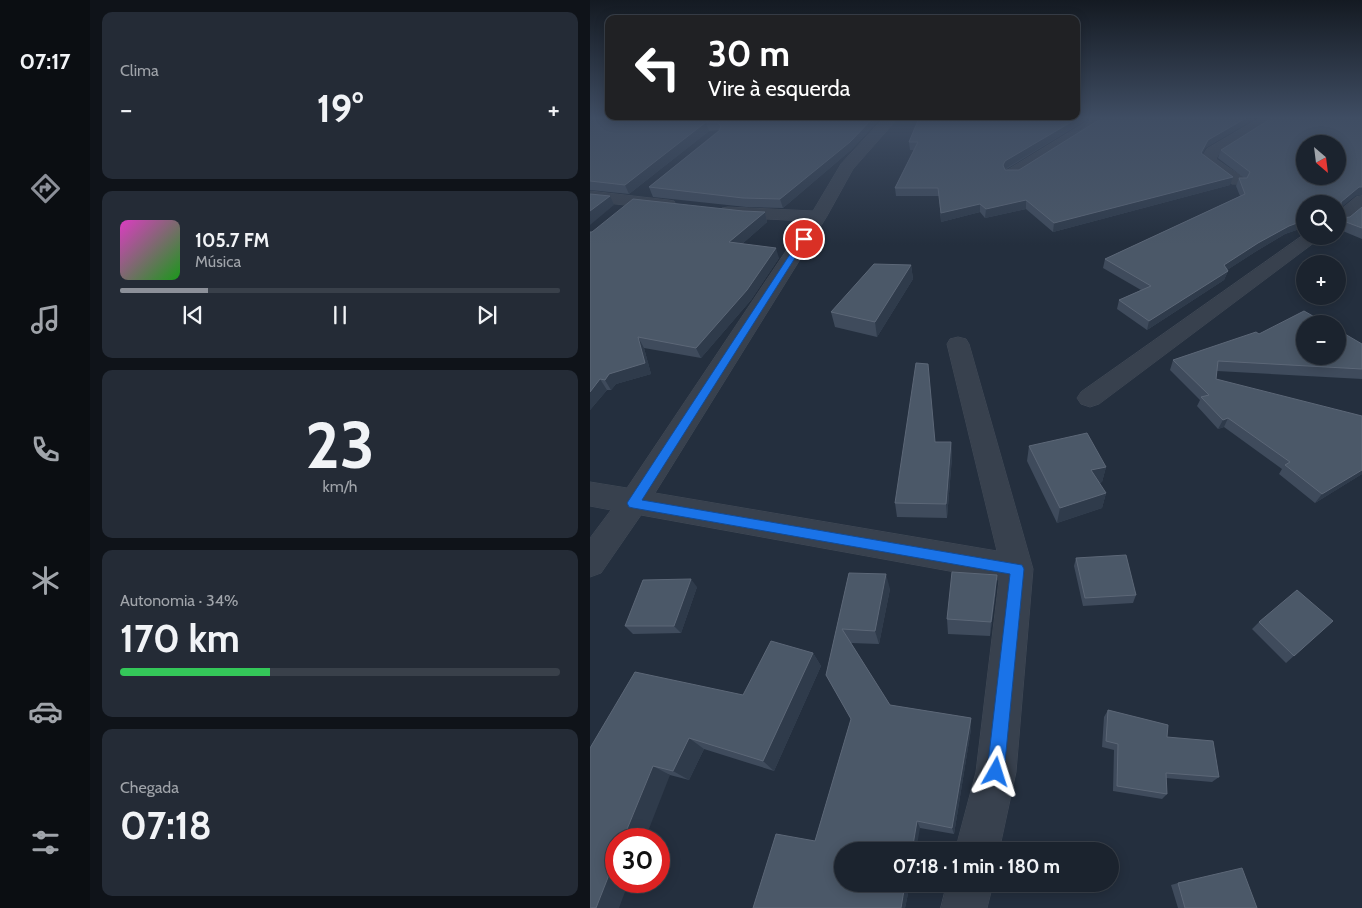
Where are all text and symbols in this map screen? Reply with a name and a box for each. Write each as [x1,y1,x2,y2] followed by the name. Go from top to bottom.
[708,32,790,75] text: 30 m
[625,35,690,100] icon: left
[20,48,70,75] text: 07:17
[120,61,159,80] text: Clima
[708,75,850,102] text: Vire à esquerda
[317,85,363,132] text: 19°
[120,92,132,126] text: −
[548,92,560,126] text: +
[1296,135,1346,185] north arrow
[1296,135,1346,365] map controls
[28,171,63,206] icon: directions
[1296,195,1346,245] button: search
[783,218,825,260] pin
[790,225,818,253] icon: arrive
[195,229,269,252] text: 105.7 FM
[195,252,241,271] text: Música
[1296,255,1346,305] button: +
[179,301,207,329] icon: previous
[326,301,354,329] icon: pause
[473,301,501,329] icon: next
[28,302,63,337] icon: music
[1296,315,1346,365] button: −
[305,405,375,484] text: 23
[28,432,63,467] icon: phone
[322,477,358,496] text: km/h
[28,563,63,598] icon: climate
[120,591,238,610] text: Autonomia · 34%
[120,615,240,662] text: 170 km
[28,694,63,729] icon: car
[969,745,1021,797] position arrow
[120,778,179,797] text: Chegada
[120,802,212,849] text: 07:18
[28,825,63,860] icon: filters
[605,828,670,893] speed limit sign: 30
[893,855,1060,878] text: 07:18 · 1 min · 180 m

